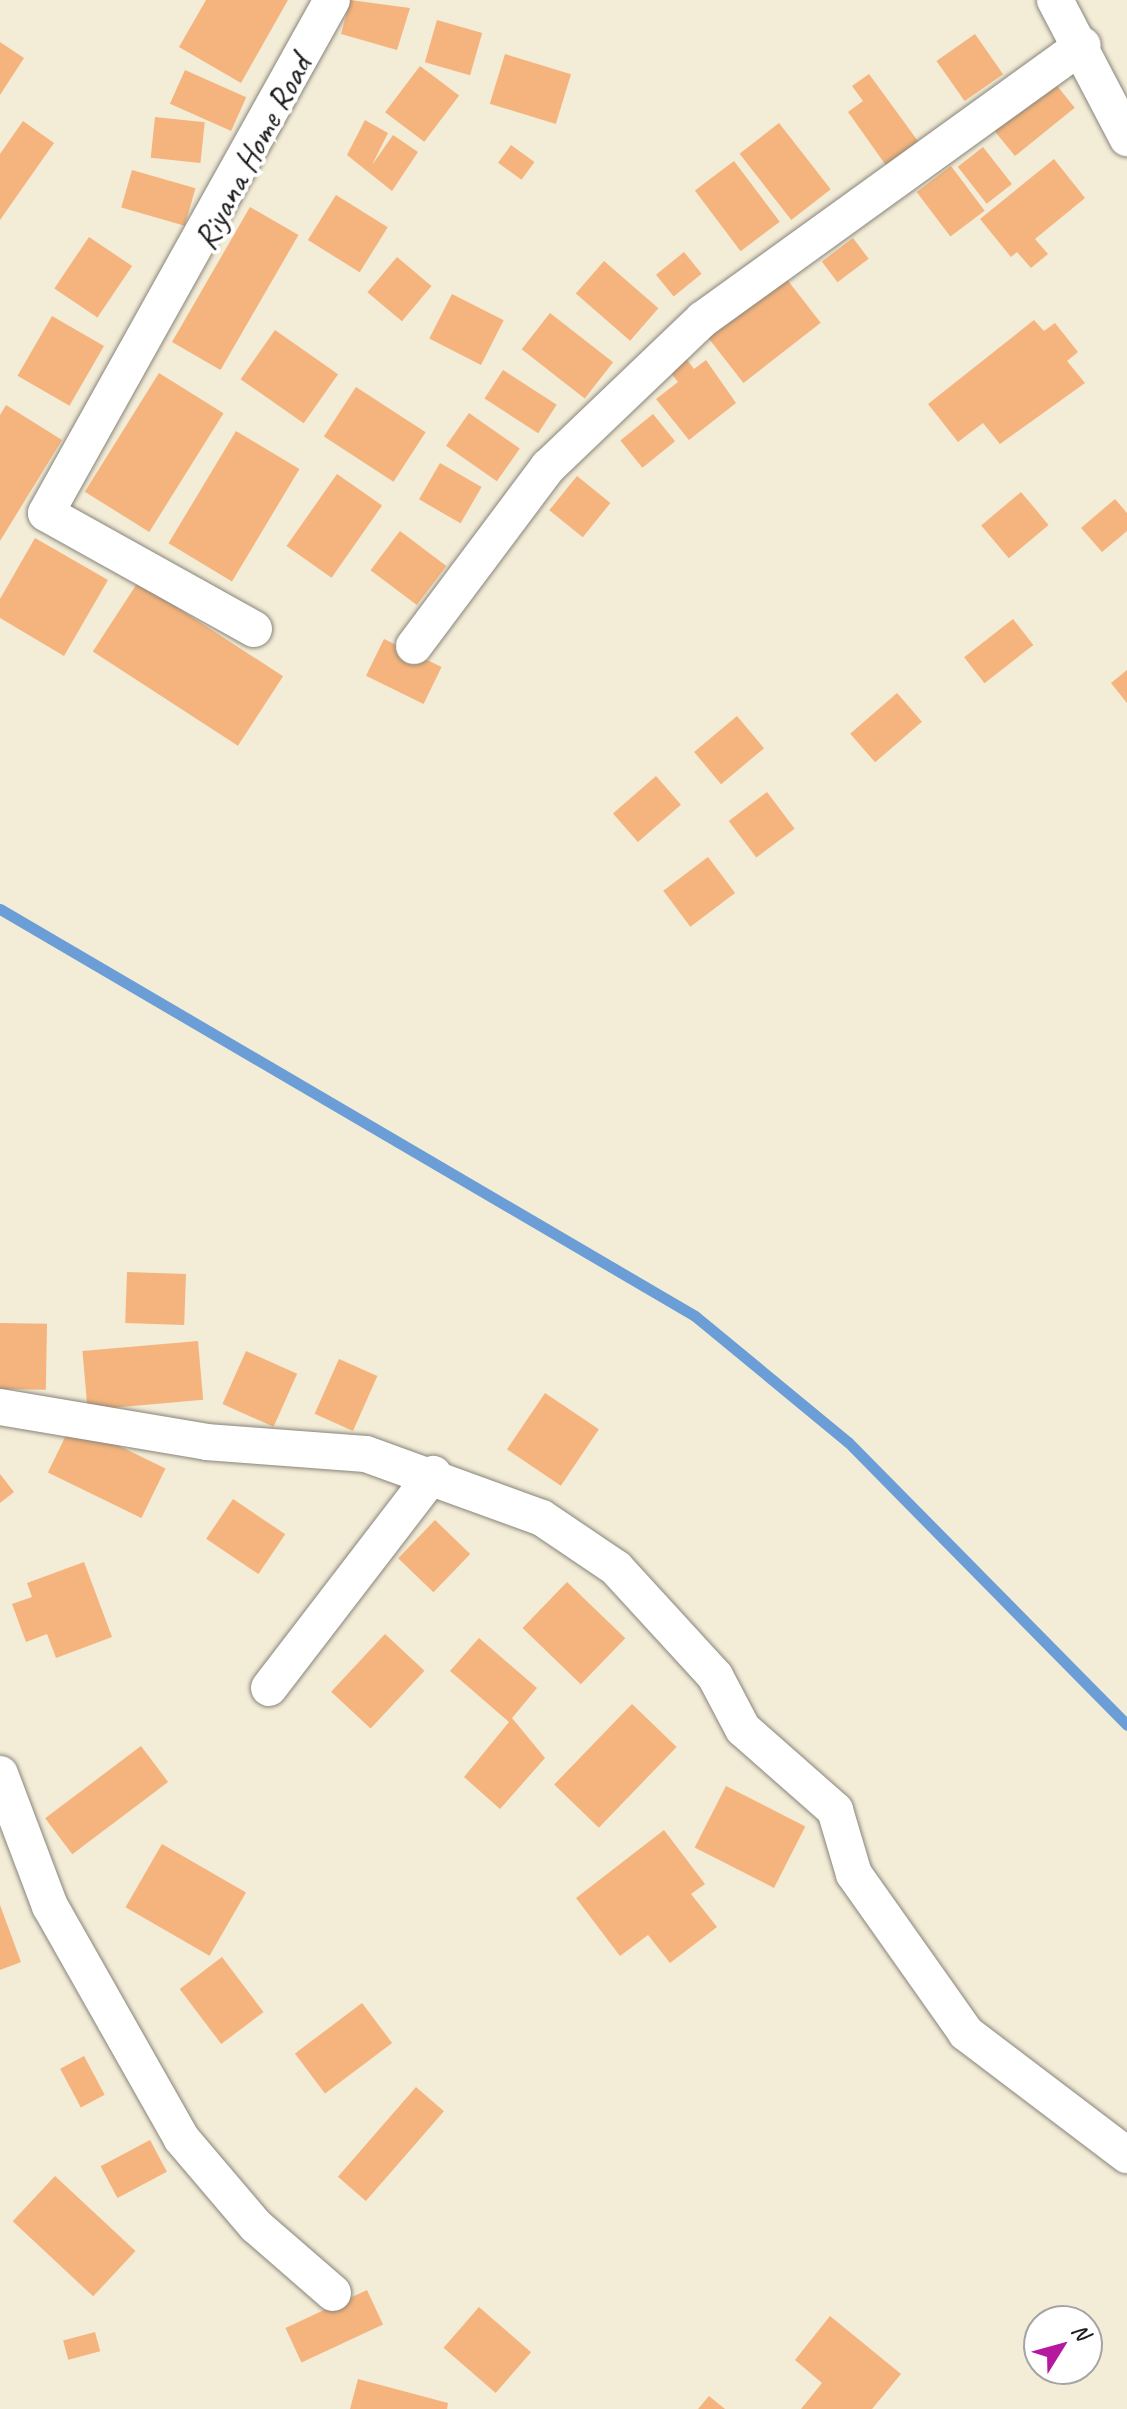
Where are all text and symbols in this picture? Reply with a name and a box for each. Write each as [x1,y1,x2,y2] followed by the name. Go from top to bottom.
[184,48,320,256] street label: Riyana Home Road
[1023,2305,1103,2385] north arrow
[1065,2318,1096,2346] text: N

